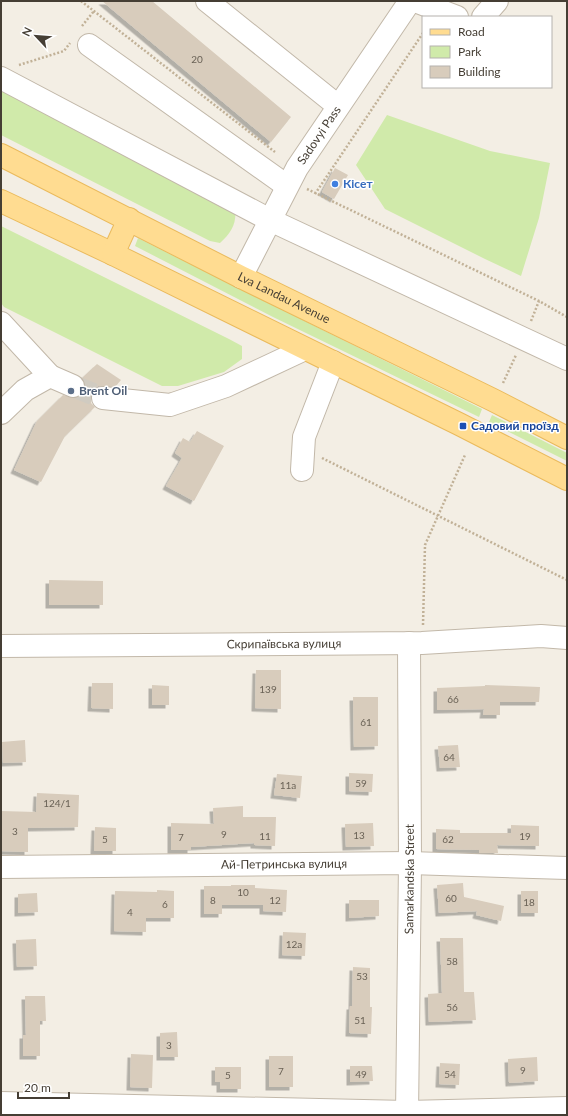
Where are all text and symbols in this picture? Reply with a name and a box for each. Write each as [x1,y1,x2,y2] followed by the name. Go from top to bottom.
[16,16,56,56] north arrow
[422,16,552,88] legend
[458,24,485,39] text: Road
[19,25,34,38] text: N
[458,44,482,59] text: Park
[191,53,203,65] house number: 20
[458,64,501,79] text: Building
[294,103,344,167] street label: Sadovyi Pass
[343,176,373,191] place label: Кісет
[330,179,340,189] marker: Кісет
[235,269,333,326] street label: Lva Landau Avenue
[79,383,127,398] place label: Brent Oil
[66,386,76,396] marker: Brent Oil
[471,418,559,433] place label: Садовий проїзд
[458,421,468,431] marker: Садовий проїзд
[227,636,341,651] street label: Скрипаївська вулиця
[259,683,277,695] house number: 139
[447,693,459,705] house number: 66
[360,716,372,728] house number: 61
[443,751,455,763] house number: 64
[355,777,367,789] house number: 59
[280,779,296,791] house number: 11а
[43,797,71,809] house number: 124/1
[401,823,417,934] street label: Samarkandska Street
[12,825,18,837] house number: 3
[221,828,227,840] house number: 9
[353,829,365,841] house number: 13
[259,830,271,842] house number: 11
[519,830,531,842] house number: 19
[178,831,184,843] house number: 7
[102,833,108,845] house number: 5
[442,833,454,845] house number: 62
[221,856,347,872] street label: Ай-Петринська вулиця
[237,886,249,898] house number: 10
[445,892,457,904] house number: 60
[210,894,216,906] house number: 8
[269,894,281,906] house number: 12
[523,896,535,908] house number: 18
[162,898,168,910] house number: 6
[127,906,133,918] house number: 4
[286,938,302,950] house number: 12а
[446,955,458,967] house number: 58
[356,970,368,982] house number: 53
[446,1001,458,1013] house number: 56
[354,1014,366,1026] house number: 51
[166,1039,172,1051] house number: 3
[520,1064,526,1076] house number: 9
[278,1065,284,1077] house number: 7
[355,1068,367,1080] house number: 49
[444,1068,456,1080] house number: 54
[225,1069,231,1081] house number: 5
[18,1074,69,1100] scale bar
[24,1080,51,1095] text: 20 m

